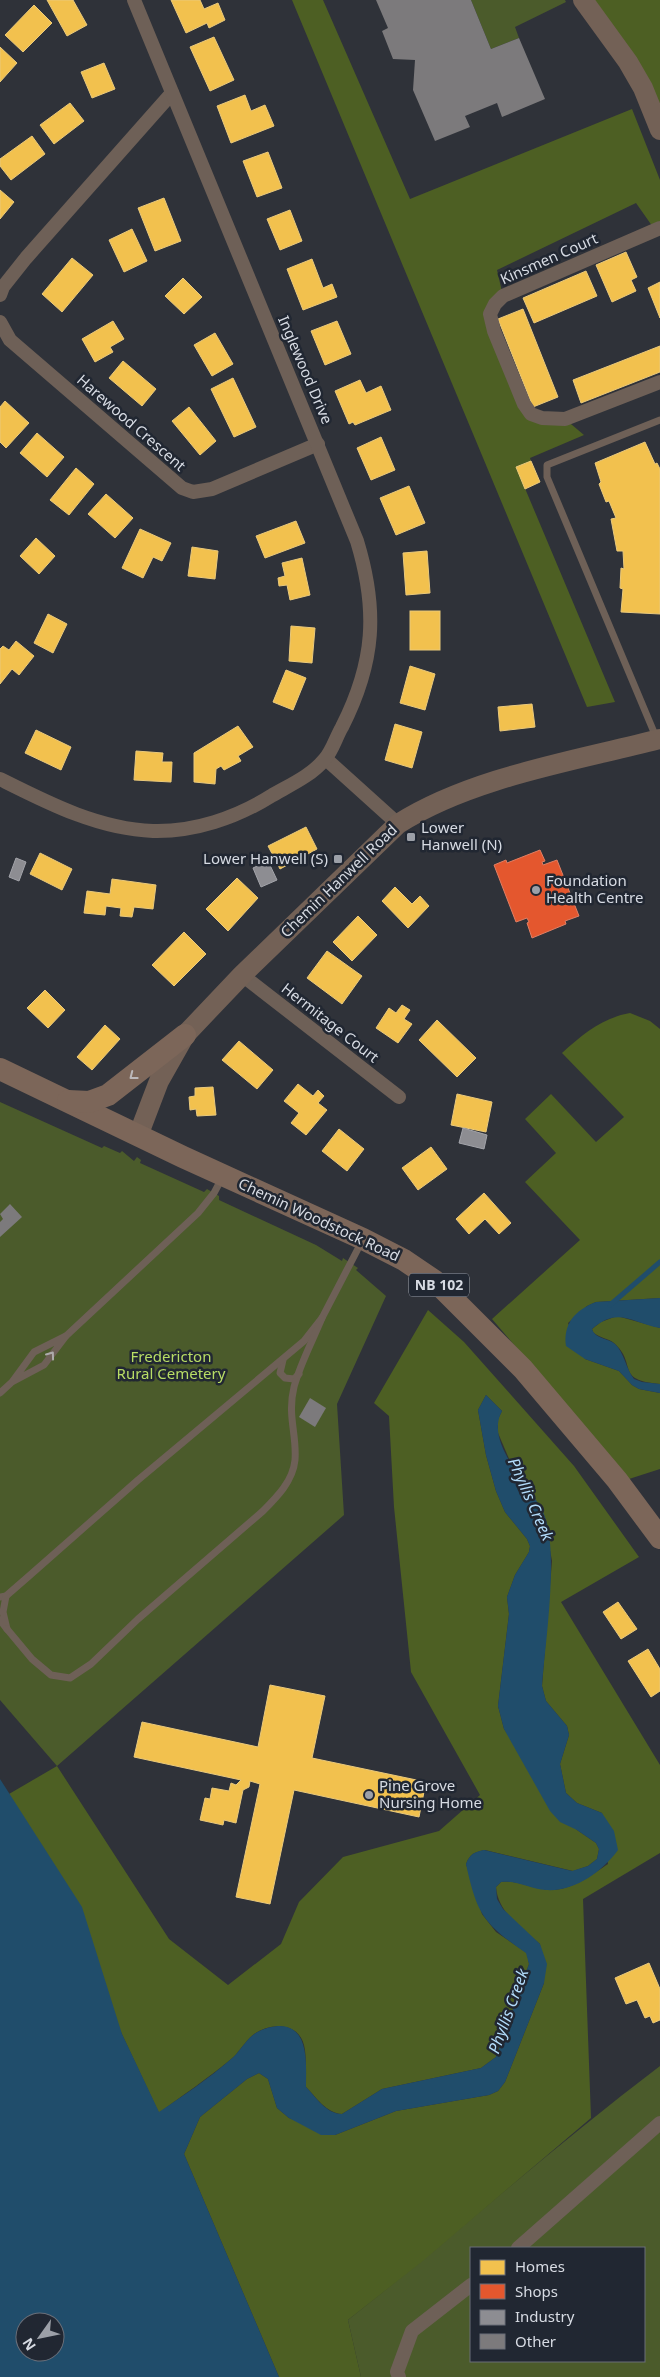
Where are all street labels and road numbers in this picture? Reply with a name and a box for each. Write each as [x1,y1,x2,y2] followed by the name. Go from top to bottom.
[497,227,601,289] street label: Kinsmen Court
[274,312,338,427] street label: Inglewood Drive
[73,369,191,475] street label: Harewood Crescent
[276,819,401,941] street label: Chemin Hanwell Road
[278,978,384,1067] street label: Hermitage Court
[235,1173,403,1265] street label: Chemin Woodstock Road
[409,1274,469,1296] road number: NB 102

